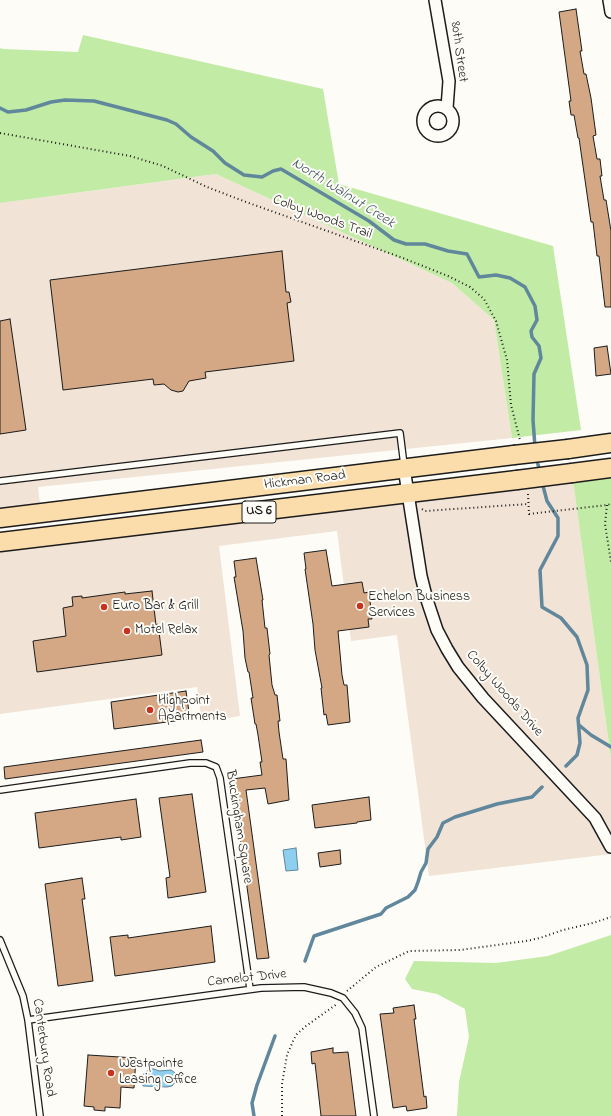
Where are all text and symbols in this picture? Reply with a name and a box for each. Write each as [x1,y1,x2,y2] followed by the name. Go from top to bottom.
[445,20,471,84] street label: 80th Street
[288,155,398,233] water label: North Walnut Creek
[270,192,374,244] street label: Colby Woods Trail
[263,468,347,494] street label: Hickman Road
[242,501,276,523] road number: US 6
[368,590,470,622] place label: Echelon Business Services
[112,599,199,615] place label: Euro Bar & Grill
[355,601,365,611] marker: Echelon Business Services
[99,602,109,612] marker: Euro Bar & Grill
[135,623,198,639] place label: Motel Relax
[122,626,132,636] marker: Motel Relax
[462,647,546,741] street label: Colby Woods Drive
[158,694,227,726] place label: Highpoint Apartments
[145,705,155,715] marker: Highpoint Apartments
[221,769,255,885] street label: Buckingham Square
[207,966,287,992] street label: Camelot Drive
[28,998,58,1098] street label: Canterbury Road
[119,1057,197,1090] place label: Westpointe Leasing Office
[106,1068,116,1078] marker: Westpointe Leasing Office

